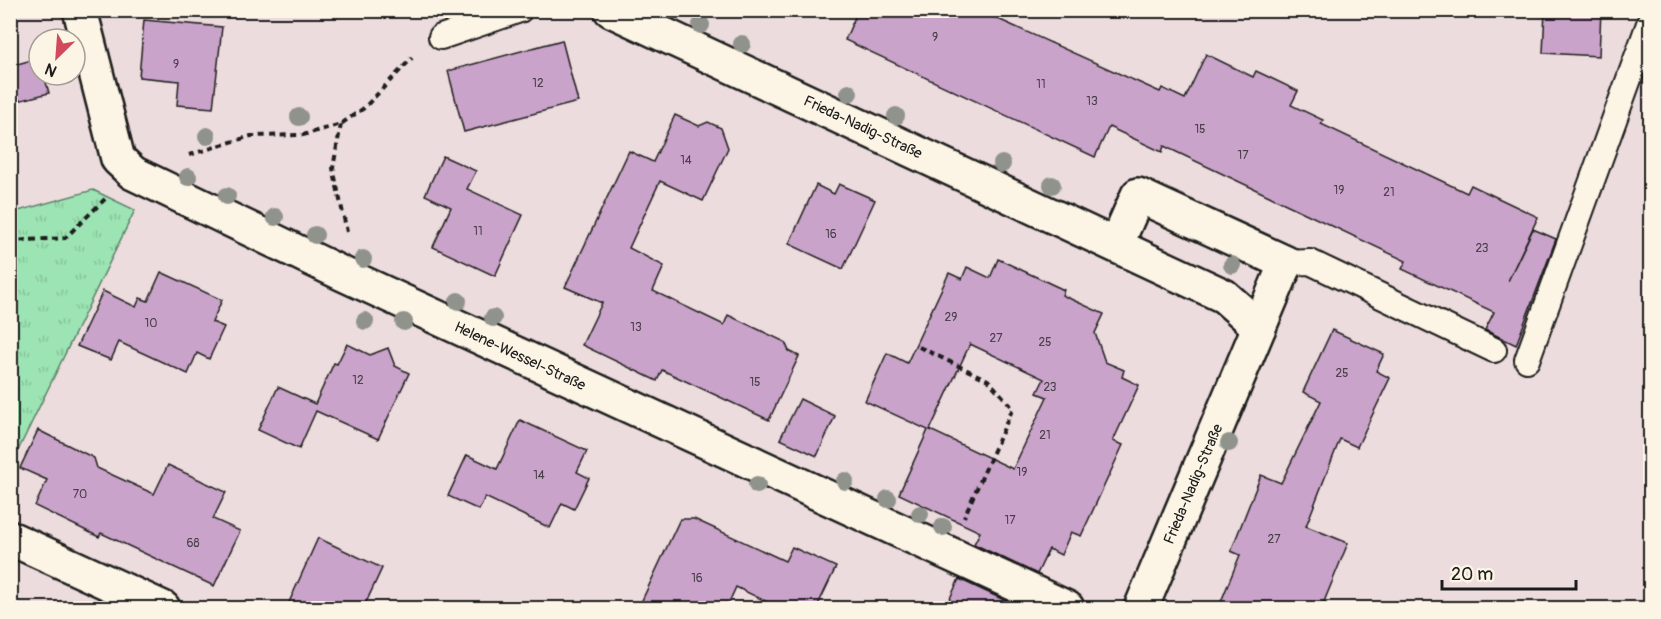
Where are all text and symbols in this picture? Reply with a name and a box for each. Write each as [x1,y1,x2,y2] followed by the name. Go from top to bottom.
[27,27,87,87] north arrow
[932,30,938,45] house number: 9
[173,57,179,72] house number: 9
[42,58,60,81] text: N
[532,76,544,91] house number: 12
[1036,77,1046,92] house number: 11
[800,92,926,164] street label: Frieda-Nadig-Straße
[1086,94,1098,109] house number: 13
[1194,122,1206,137] house number: 15
[1237,148,1249,163] house number: 17
[680,153,692,168] house number: 14
[1334,183,1344,198] house number: 19
[1383,185,1395,200] house number: 21
[473,224,483,239] house number: 11
[825,227,837,242] house number: 16
[1475,241,1489,256] house number: 23
[945,310,957,325] house number: 29
[145,316,157,331] house number: 10
[451,318,589,396] street label: Helene-Wessel-Straße
[630,320,642,335] house number: 13
[989,331,1003,346] house number: 27
[1038,335,1052,350] house number: 25
[1335,366,1349,381] house number: 25
[352,373,364,388] house number: 12
[749,375,761,390] house number: 15
[1043,380,1057,395] house number: 23
[1160,421,1228,547] street label: Frieda-Nadig-Straße
[1039,428,1051,443] house number: 21
[1017,465,1027,480] house number: 19
[533,468,545,483] house number: 14
[73,487,87,502] house number: 70
[1004,513,1016,528] house number: 17
[1267,532,1281,547] house number: 27
[186,536,200,551] house number: 68
[1442,553,1576,591] scale bar
[1451,563,1493,586] text: 20 m
[691,571,703,586] house number: 16

